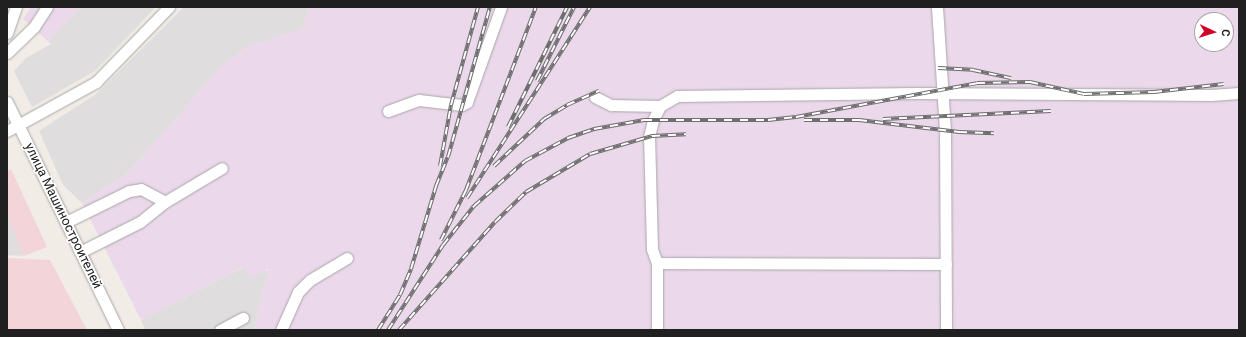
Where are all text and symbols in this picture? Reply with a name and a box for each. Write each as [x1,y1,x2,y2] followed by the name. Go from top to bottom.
[1194,12,1234,52] north arrow
[1219,29,1232,37] text: С
[21,141,105,291] street label: улица Машиностроителей

